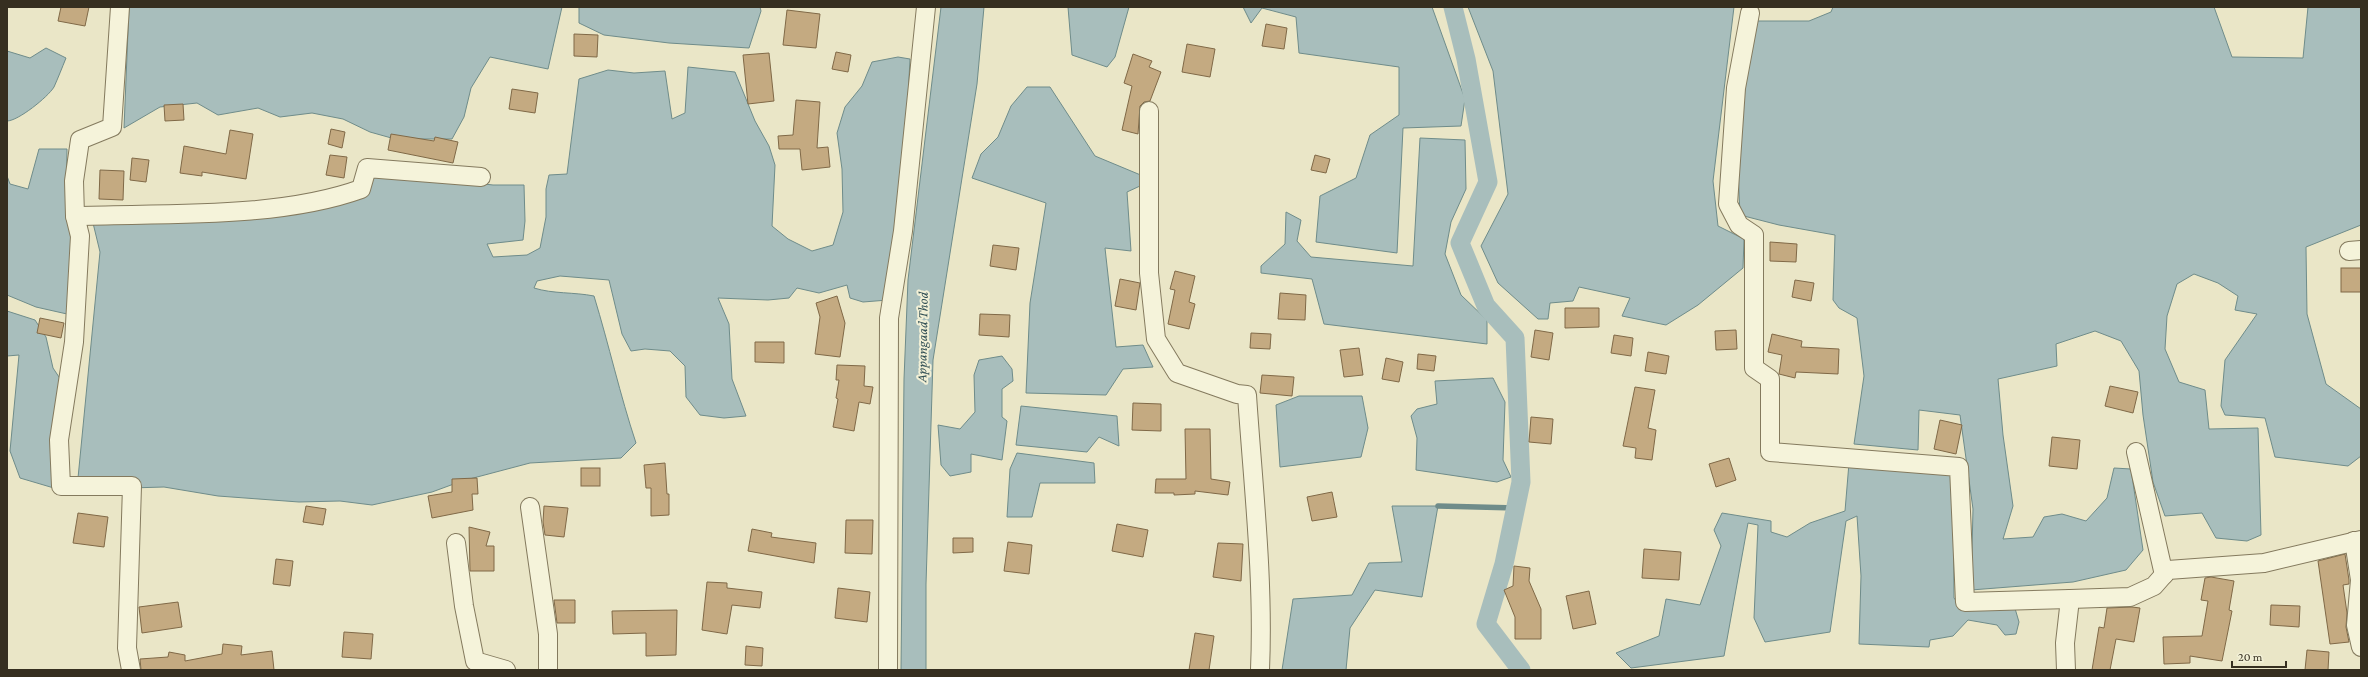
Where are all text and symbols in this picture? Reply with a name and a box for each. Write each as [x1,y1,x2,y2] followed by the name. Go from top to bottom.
[913,291,931,383] water label: Appangaad Thod
[2232,643,2286,669] scale bar
[2238,650,2263,664] text: 20 m

